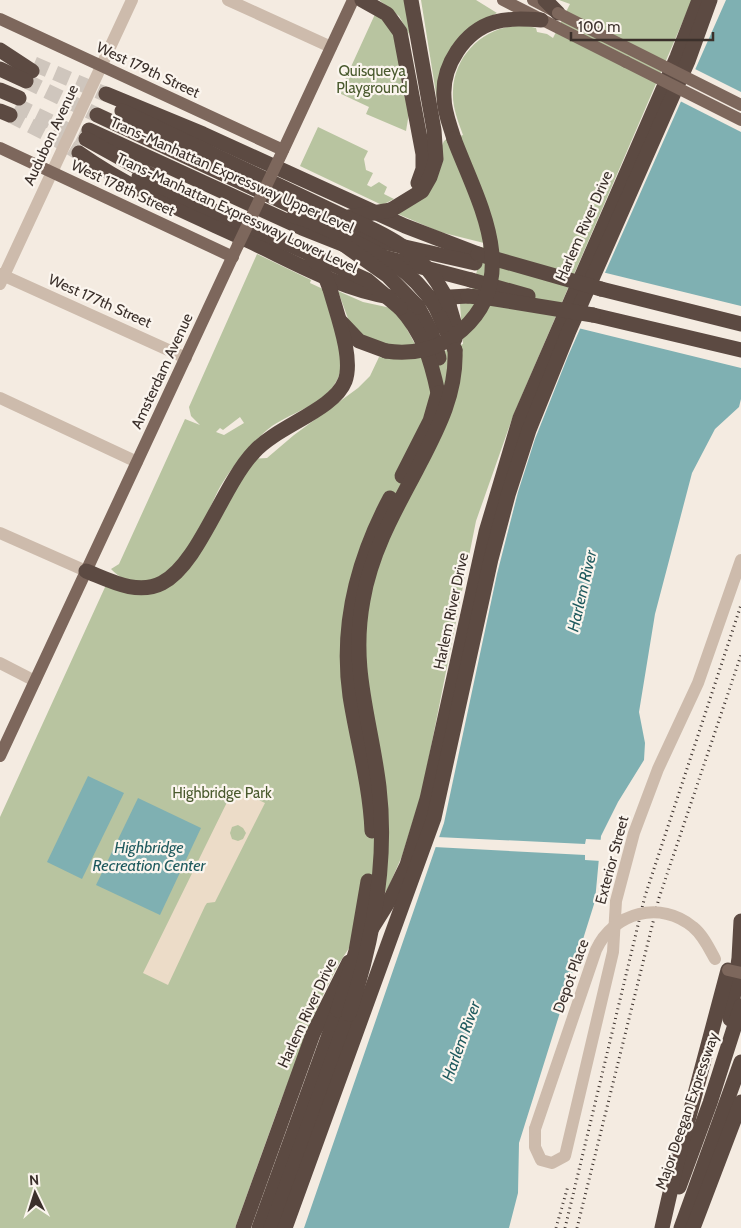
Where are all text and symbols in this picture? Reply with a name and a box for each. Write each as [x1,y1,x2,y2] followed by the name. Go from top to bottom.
[571,10,714,42] scale bar
[578,18,620,36] text: 100 m
[93,38,203,102] street label: West 179th Street
[336,62,408,97] park label: Quisqueya Playground
[20,82,82,188] street label: Audubon Avenue
[107,113,357,237] street label: Trans-Manhattan Expressway Upper Level
[114,149,361,277] street label: Trans-Manhattan Expressway Lower Level
[68,156,178,220] street label: West 178th Street
[552,168,617,284] street label: Harlem River Drive
[46,270,154,332] street label: West 177th Street
[127,310,197,432] street label: Amsterdam Avenue
[563,547,601,634] water label: Harlem River
[430,551,472,671] street label: Harlem River Drive
[172,784,272,802] park label: Highbridge Park
[592,814,632,906] street label: Exterior Street
[93,838,206,875] water label: Highbridge Recreation Center
[549,936,593,1015] street label: Depot Place
[274,955,340,1071] street label: Harlem River Drive
[438,998,484,1083] water label: Harlem River
[652,1030,723,1192] street label: Major Deegan Expressway
[10,1168,60,1218] north arrow
[29,1171,40,1189] text: N

